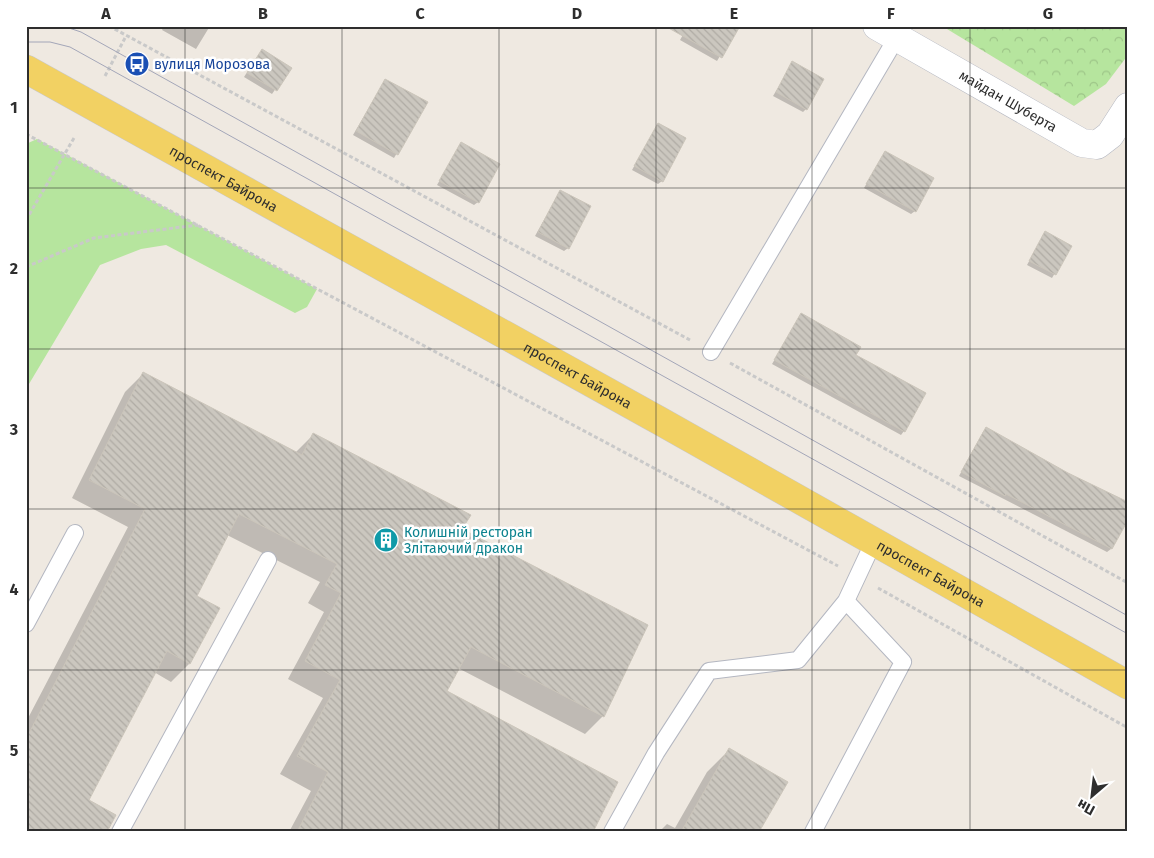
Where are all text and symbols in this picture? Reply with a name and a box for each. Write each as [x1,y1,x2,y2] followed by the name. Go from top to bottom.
[100,4,111,23] text: A
[258,4,268,23] text: B
[415,4,425,23] text: C
[572,4,582,23] text: D
[730,4,738,23] text: E
[887,4,895,23] text: F
[1043,4,1053,23] text: G
[124,51,150,77] bus stop icon: вулиця Морозова
[154,56,270,73] place label: вулиця Морозова
[956,66,1060,135] street label: майдан Шуберта
[10,98,18,117] text: 1
[166,142,281,216] street label: проспект Байрона
[10,259,18,278] text: 2
[521,338,635,412] street label: проспект Байрона
[9,420,18,439] text: 3
[404,524,533,557] place label: Колишній ресторан Злітаючий дракон
[373,527,399,553] building icon: Колишній ресторан Злітаючий дракон
[874,537,988,611] street label: проспект Байрона
[9,580,19,599] text: 4
[10,741,19,760] text: 5
[1066,770,1116,820] north arrow
[1074,795,1098,819] text: Пн

